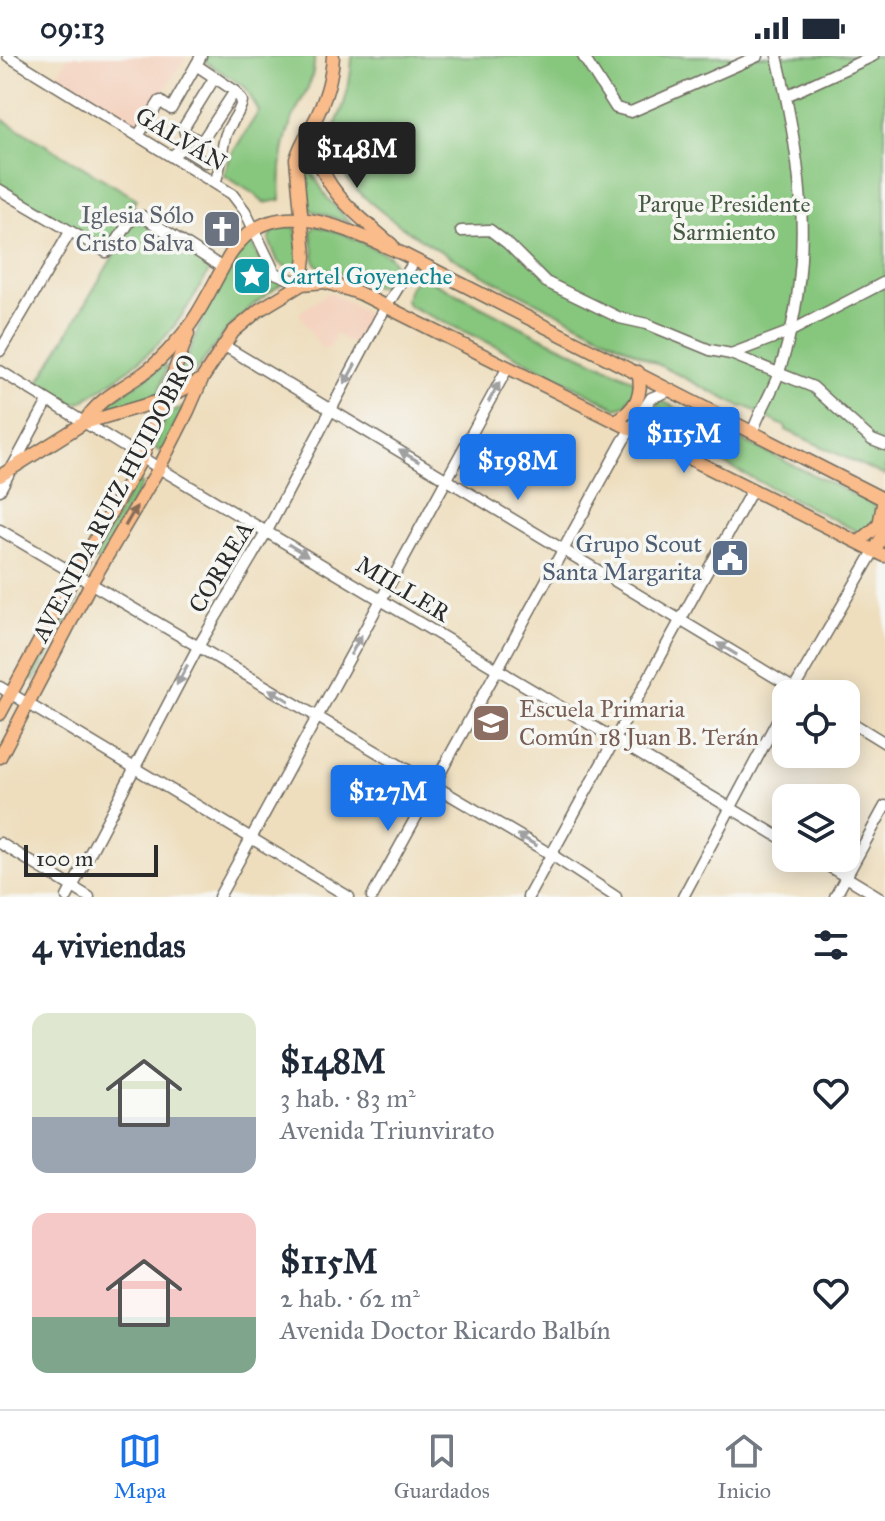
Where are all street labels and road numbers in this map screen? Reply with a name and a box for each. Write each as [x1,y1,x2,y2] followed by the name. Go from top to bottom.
[130,100,232,178] street label: GALVÁN
[25,349,203,648] street label: AVENIDA RUIZ HUIDOBRO
[182,516,260,618] street label: CORREA
[350,549,456,629] street label: MILLER

